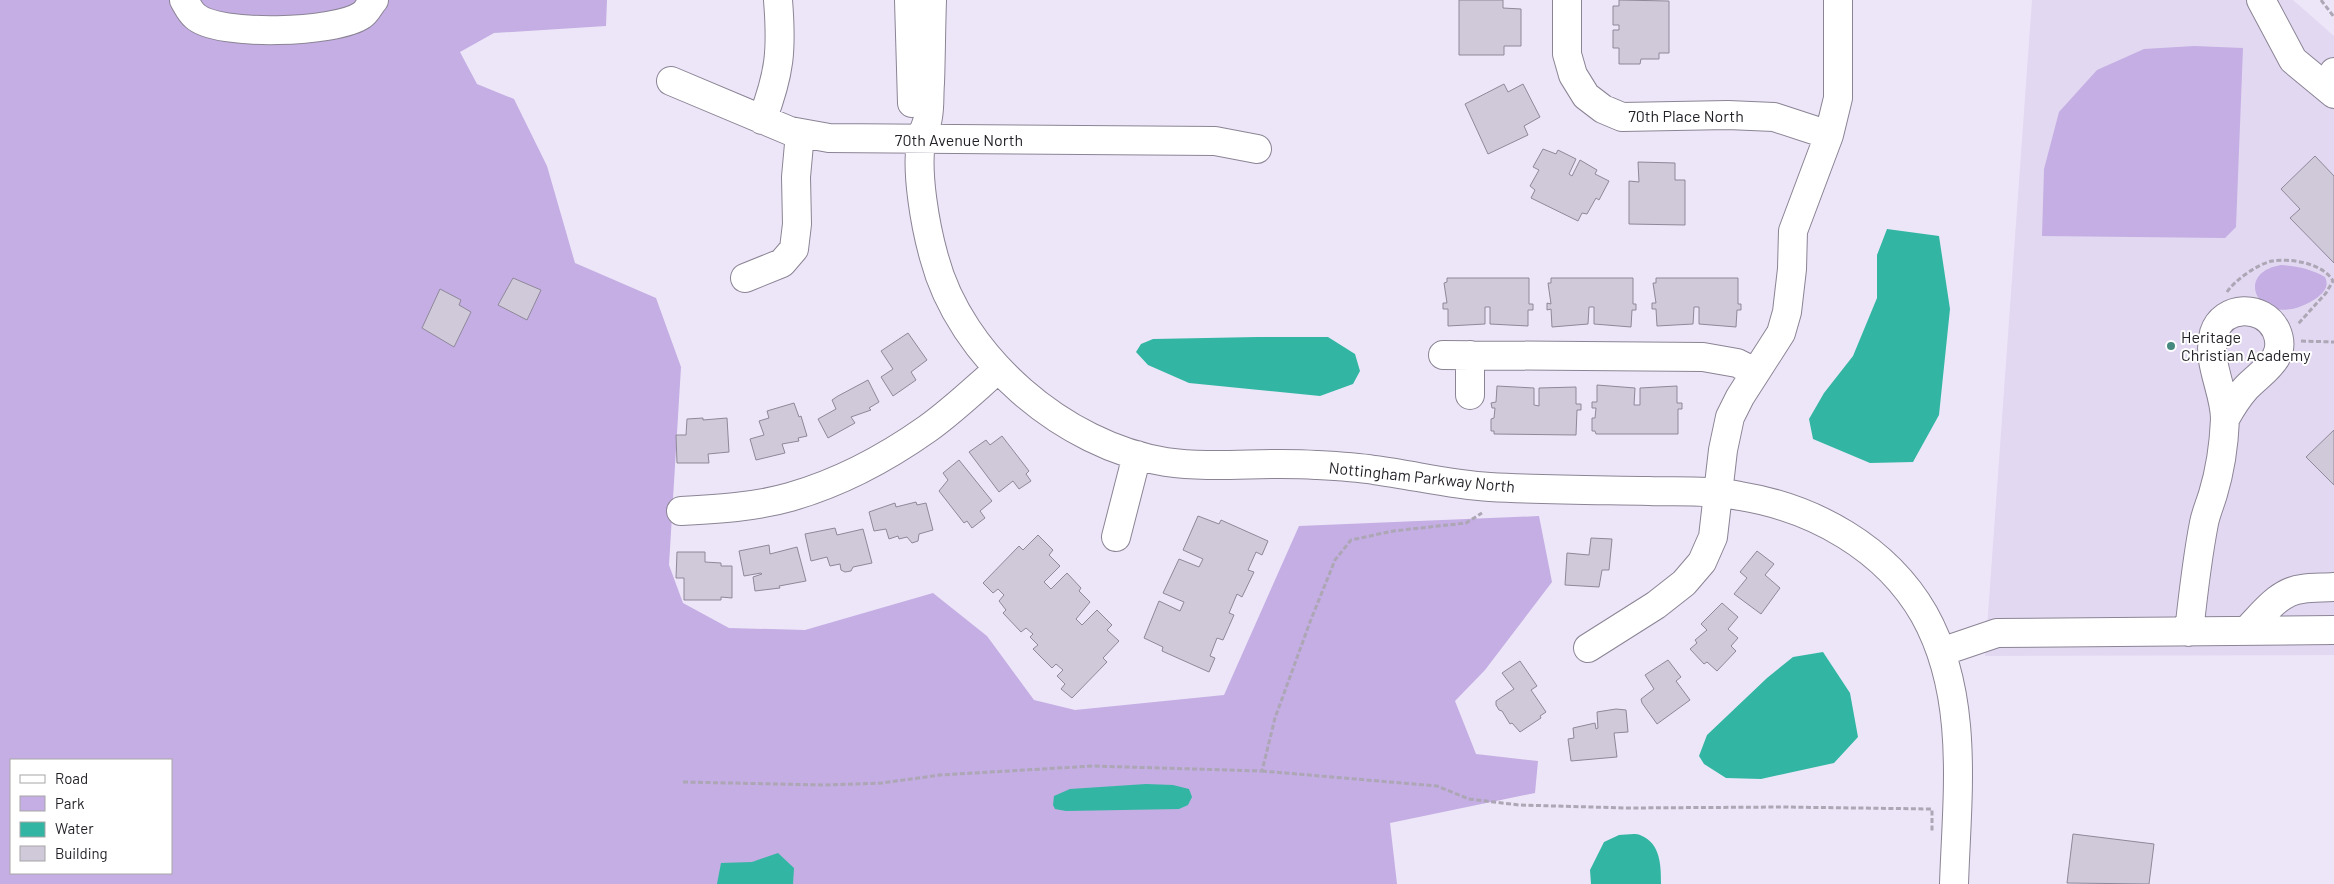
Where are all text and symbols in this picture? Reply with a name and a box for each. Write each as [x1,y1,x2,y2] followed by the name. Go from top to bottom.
[1628,106,1744,125] street label: 70th Place North
[895,130,1023,149] street label: 70th Avenue North
[2181,327,2311,364] place label: Heritage Christian Academy
[2165,340,2177,352] marker: Heritage Christian Academy
[1328,457,1516,496] street label: Nottingham Parkway North
[10,759,172,874] legend
[55,769,88,787] text: Road
[55,794,85,812] text: Park
[55,819,94,837] text: Water
[55,844,108,862] text: Building

